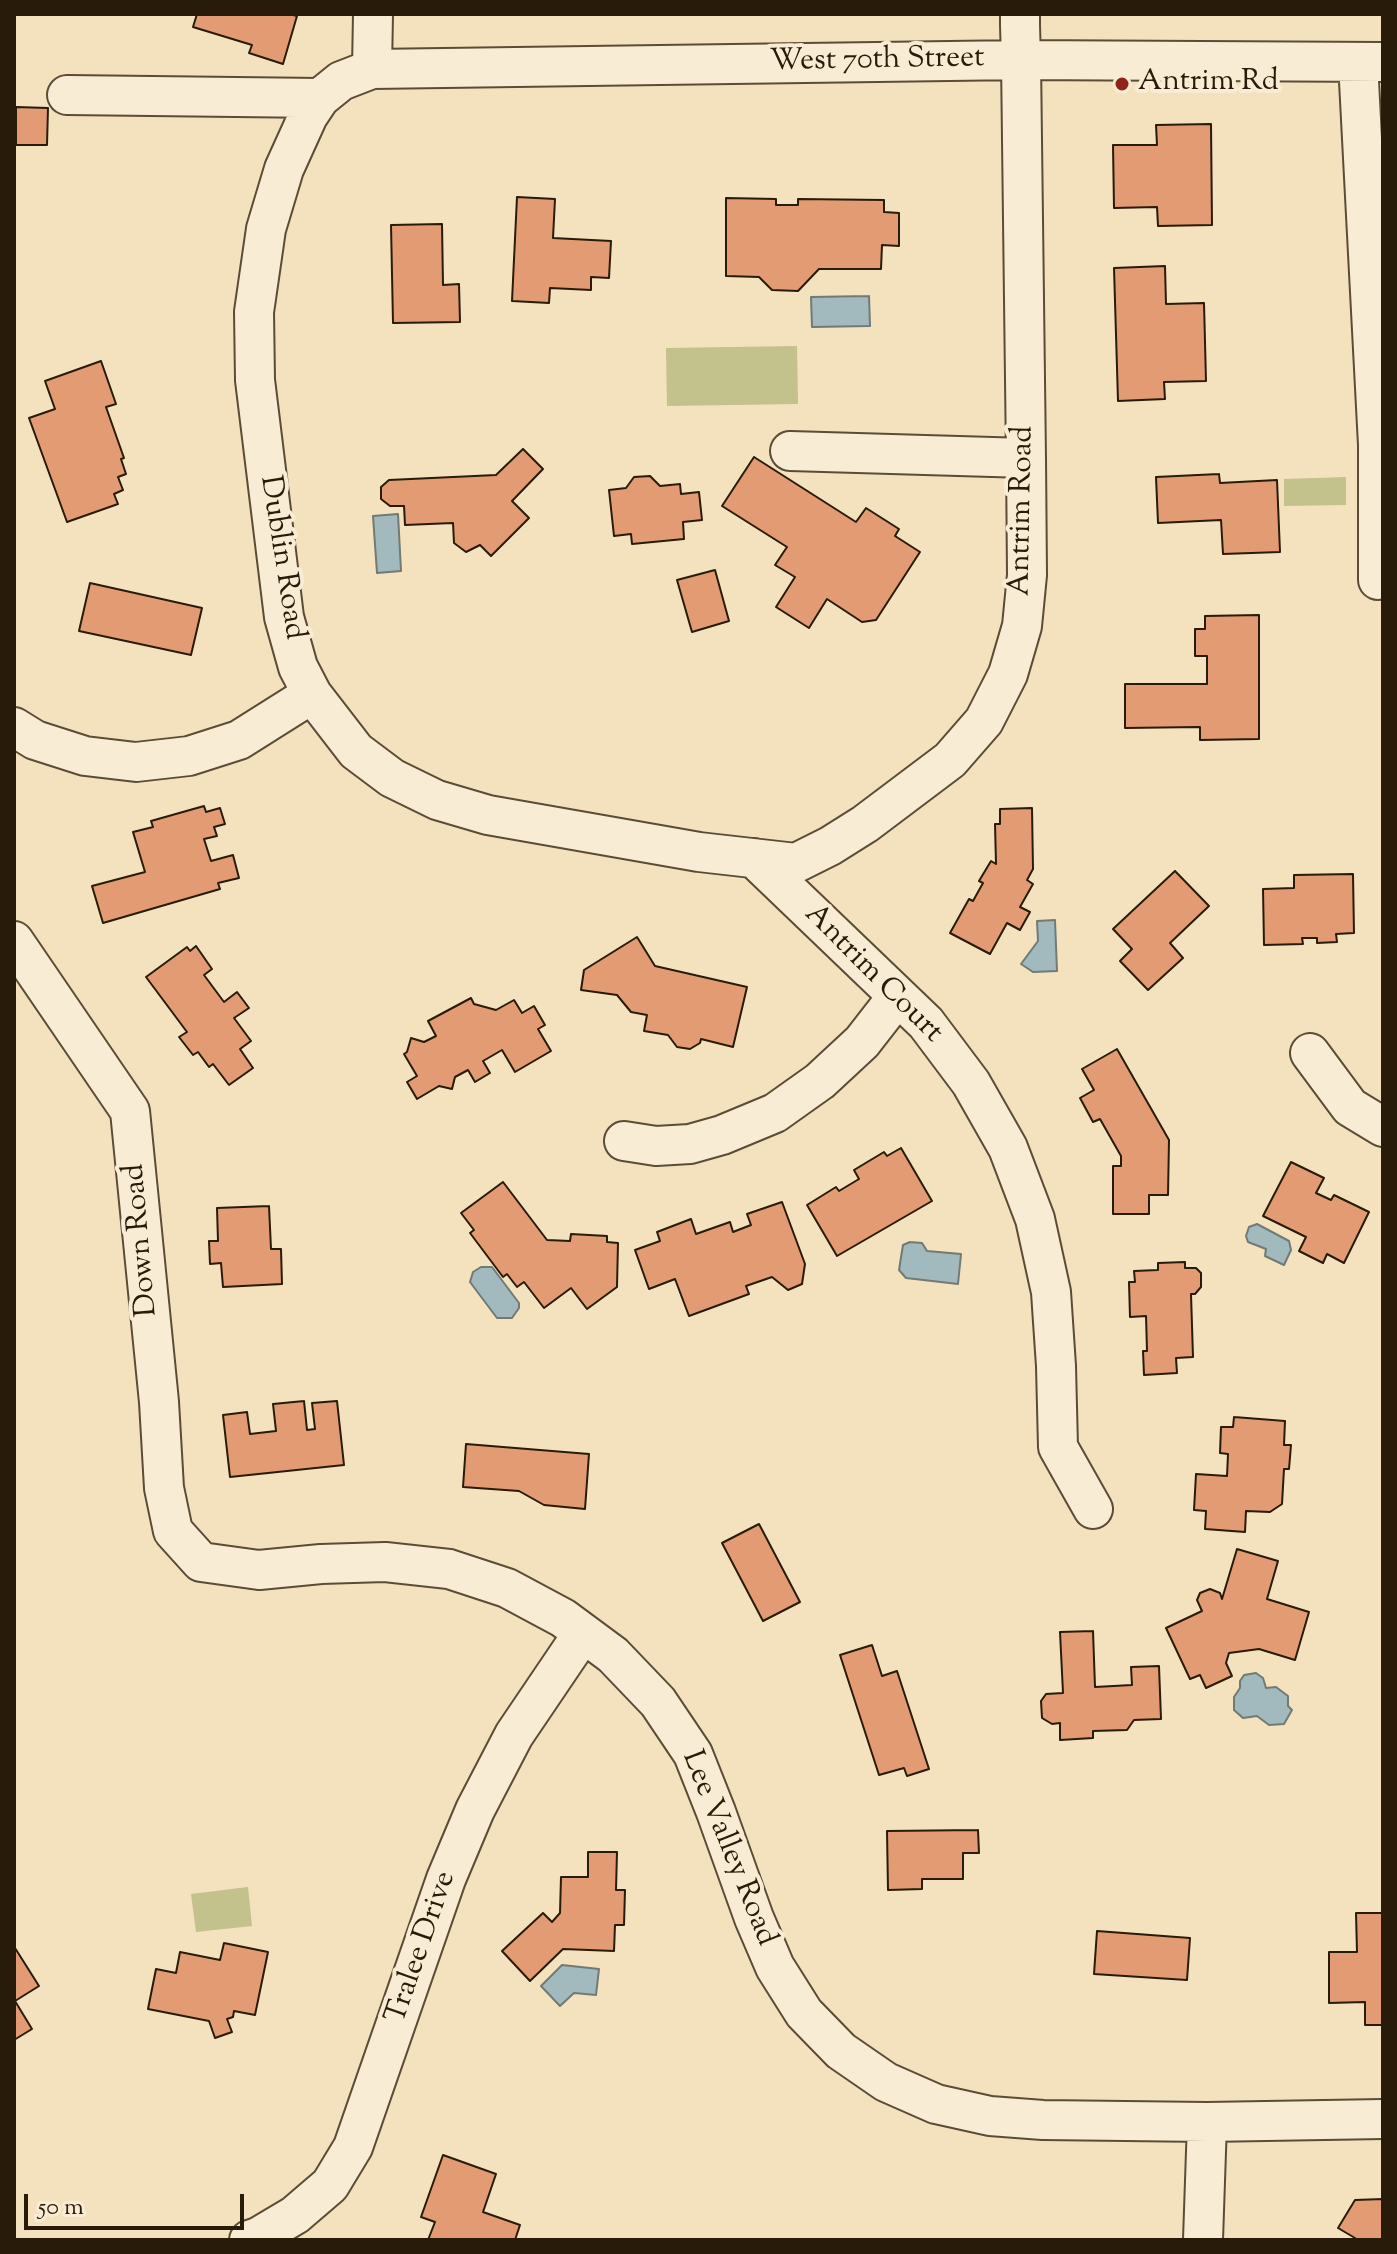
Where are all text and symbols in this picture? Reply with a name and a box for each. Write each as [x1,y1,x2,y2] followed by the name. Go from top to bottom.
[769,42,985,82] street label: West 70th Street
[1138,66,1279,102] place label: Antrim Rd
[1113,75,1131,93] marker: Antrim Rd
[1005,425,1043,597] street label: Antrim Road
[249,473,311,643] street label: Dublin Road
[795,898,949,1052] street label: Antrim Court
[118,1162,168,1318] street label: Down Road
[671,1746,783,1952] street label: Lee Valley Road
[380,1867,466,2029] street label: Tralee Drive
[28,2178,248,2228] scale bar
[38,2191,84,2225] text: 50 m

